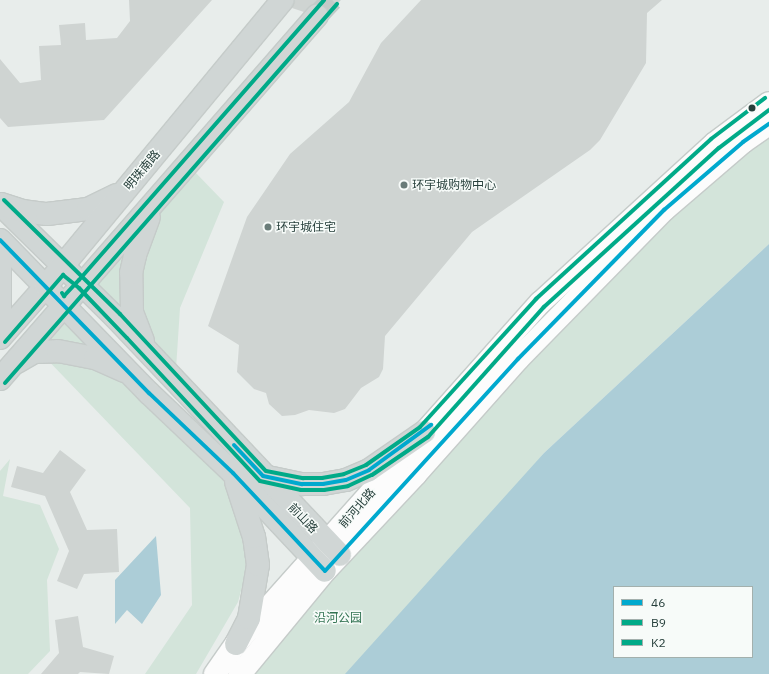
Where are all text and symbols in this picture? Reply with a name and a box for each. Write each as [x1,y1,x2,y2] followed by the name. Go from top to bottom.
[747,103,757,113] unlabelled marker
[121,147,163,193] street label: 明珠南路
[412,178,496,192] place label: 环宇城购物中心
[399,180,409,190] marker: 环宇城购物中心
[276,220,336,234] place label: 环宇城住宅
[263,222,273,232] marker: 环宇城住宅
[336,485,378,531] street label: 前河北路
[285,500,321,536] street label: 前山路
[613,586,753,658] legend
[651,595,665,610] text: 46
[314,611,362,625] park label: 沿河公园
[651,615,666,630] text: B9
[651,635,666,650] text: K2

